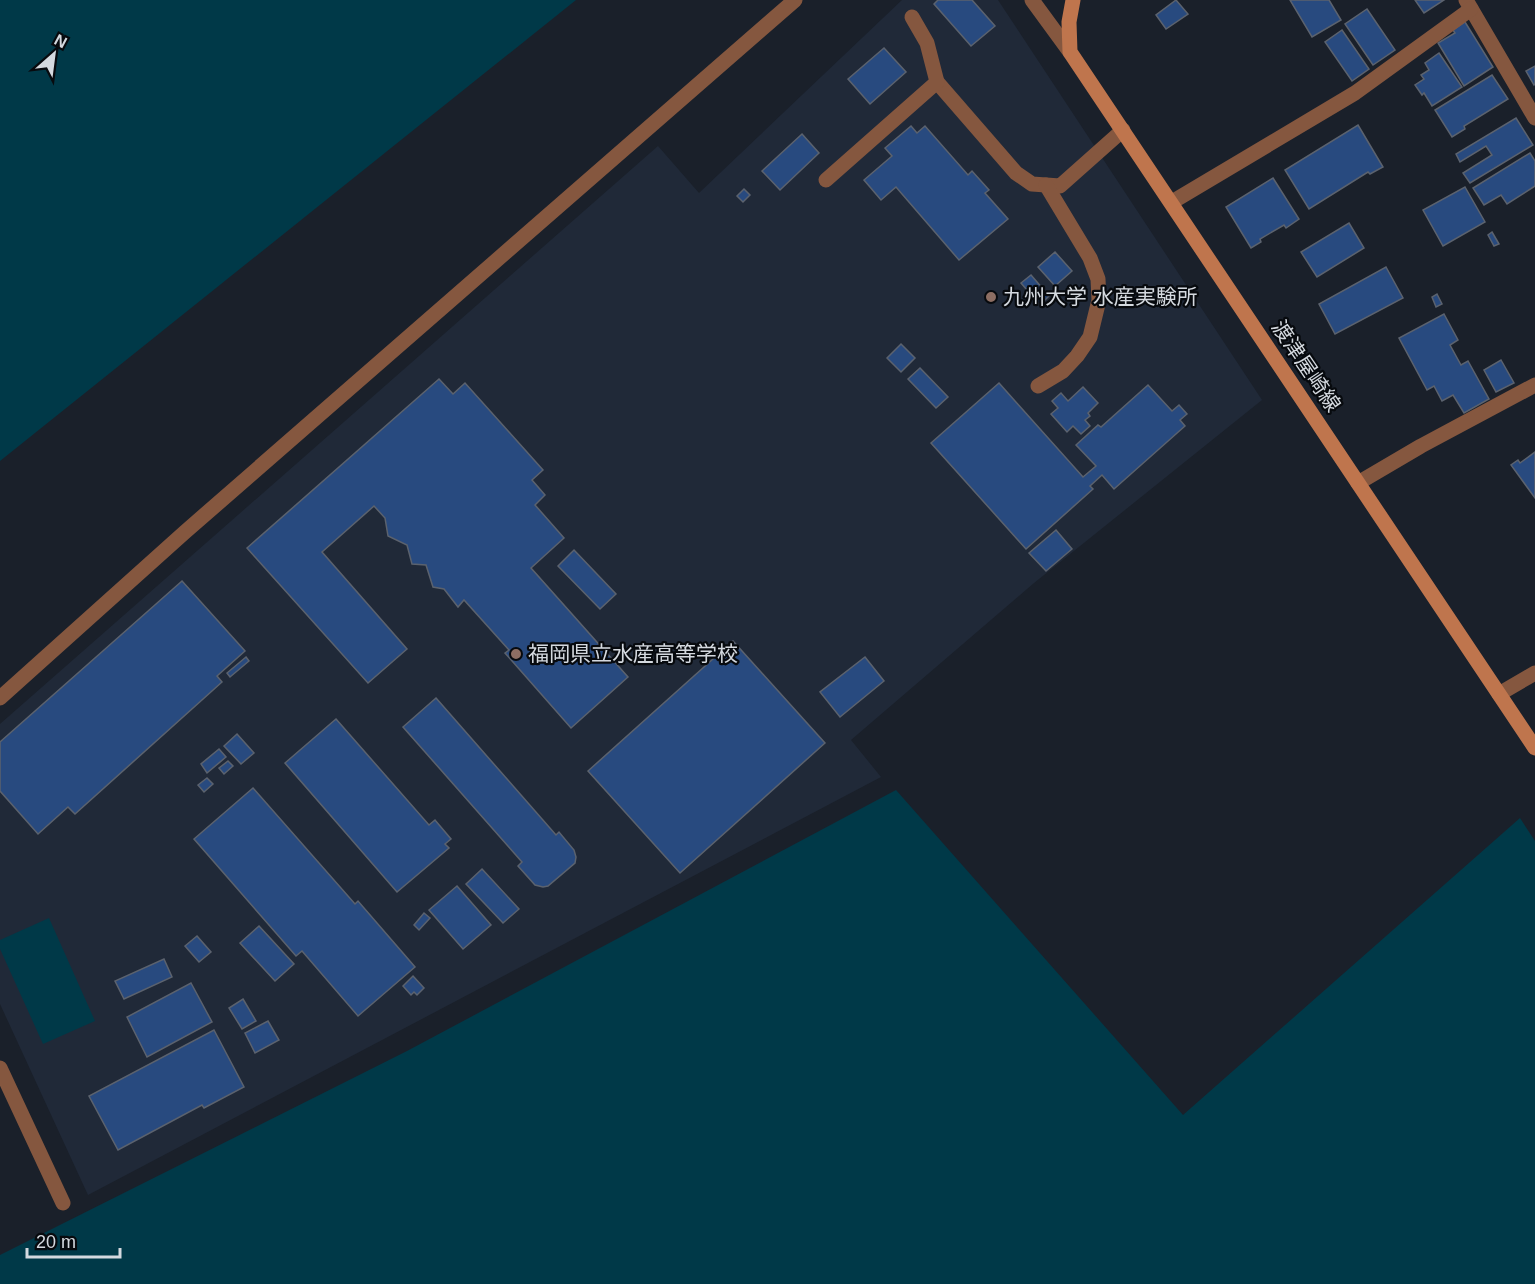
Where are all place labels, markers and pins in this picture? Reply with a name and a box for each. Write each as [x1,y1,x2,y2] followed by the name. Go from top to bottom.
[1003,285,1198,308] place label: 九州大学 水産実験所
[984,290,998,304] marker: 九州大学 水産実験所
[528,642,738,665] place label: 福岡県立水産高等学校
[509,647,523,661] marker: 福岡県立水産高等学校

